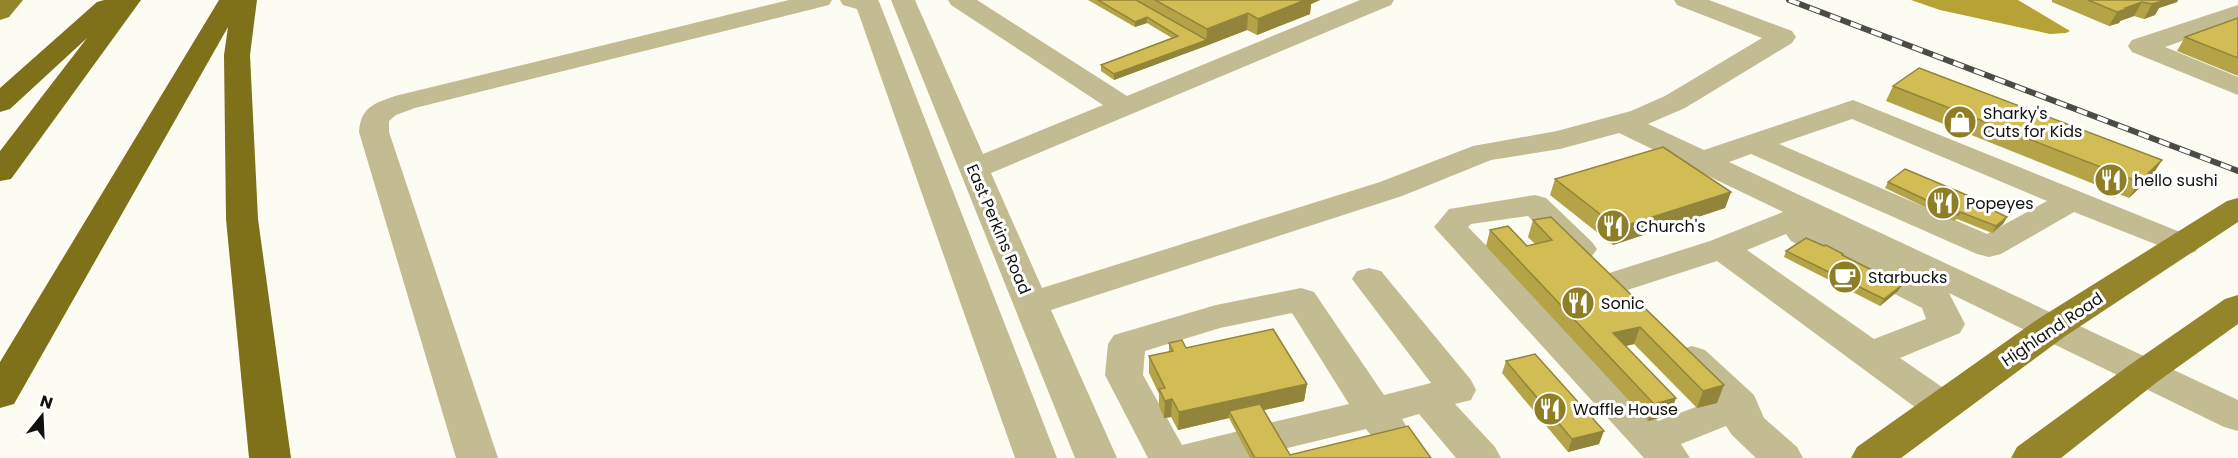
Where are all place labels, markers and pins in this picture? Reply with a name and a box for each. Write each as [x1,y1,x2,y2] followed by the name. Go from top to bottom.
[1983,102,2082,143] place label: Sharky's Cuts for Kids
[1942,104,1978,140] shop icon: Sharky's Cuts for Kids
[2093,162,2129,198] restaurant icon: hello sushi
[2134,169,2218,192] place label: hello sushi
[1925,185,1961,221] restaurant icon: Popeyes
[1966,192,2034,215] place label: Popeyes
[1595,208,1631,244] restaurant icon: Church's
[1636,215,1706,238] place label: Church's
[1827,259,1863,295] cafe icon: Starbucks
[1868,266,1947,289] place label: Starbucks
[1560,285,1596,321] restaurant icon: Sonic
[1601,292,1645,315] place label: Sonic
[1532,391,1568,427] restaurant icon: Waffle House
[1573,398,1678,421] place label: Waffle House

